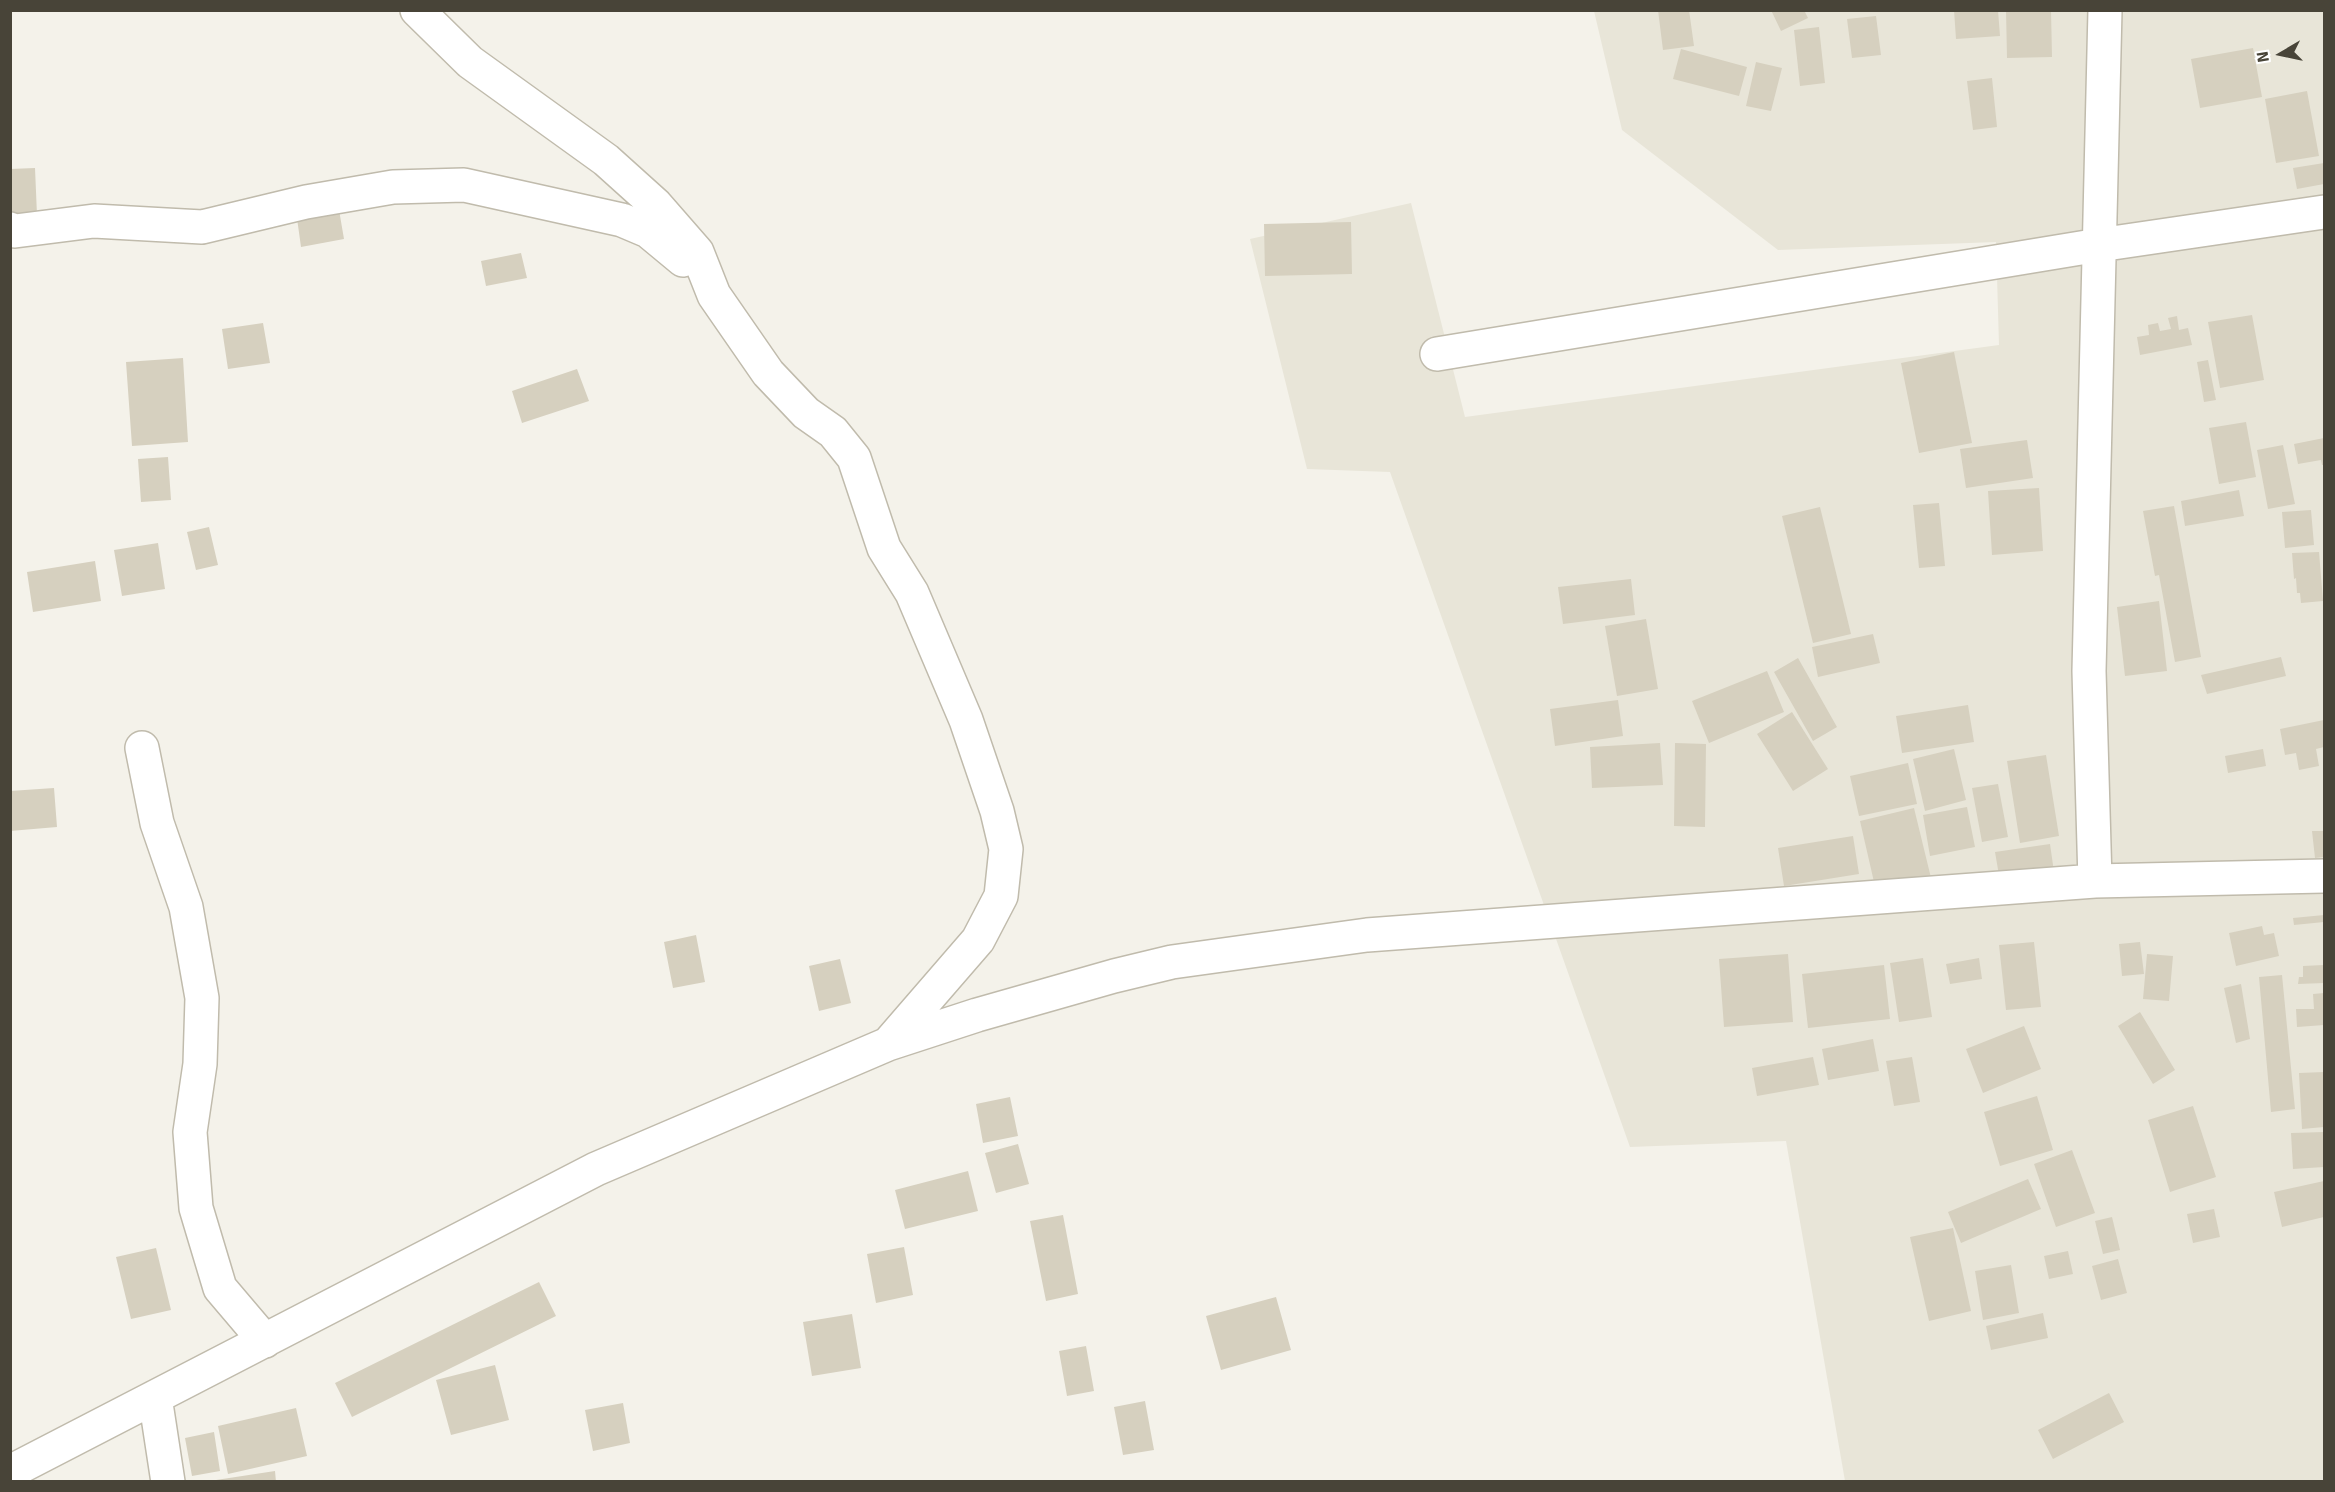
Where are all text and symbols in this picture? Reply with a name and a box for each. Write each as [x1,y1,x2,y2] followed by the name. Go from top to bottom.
[2251,24,2311,84] north arrow
[2252,50,2274,64] text: N

